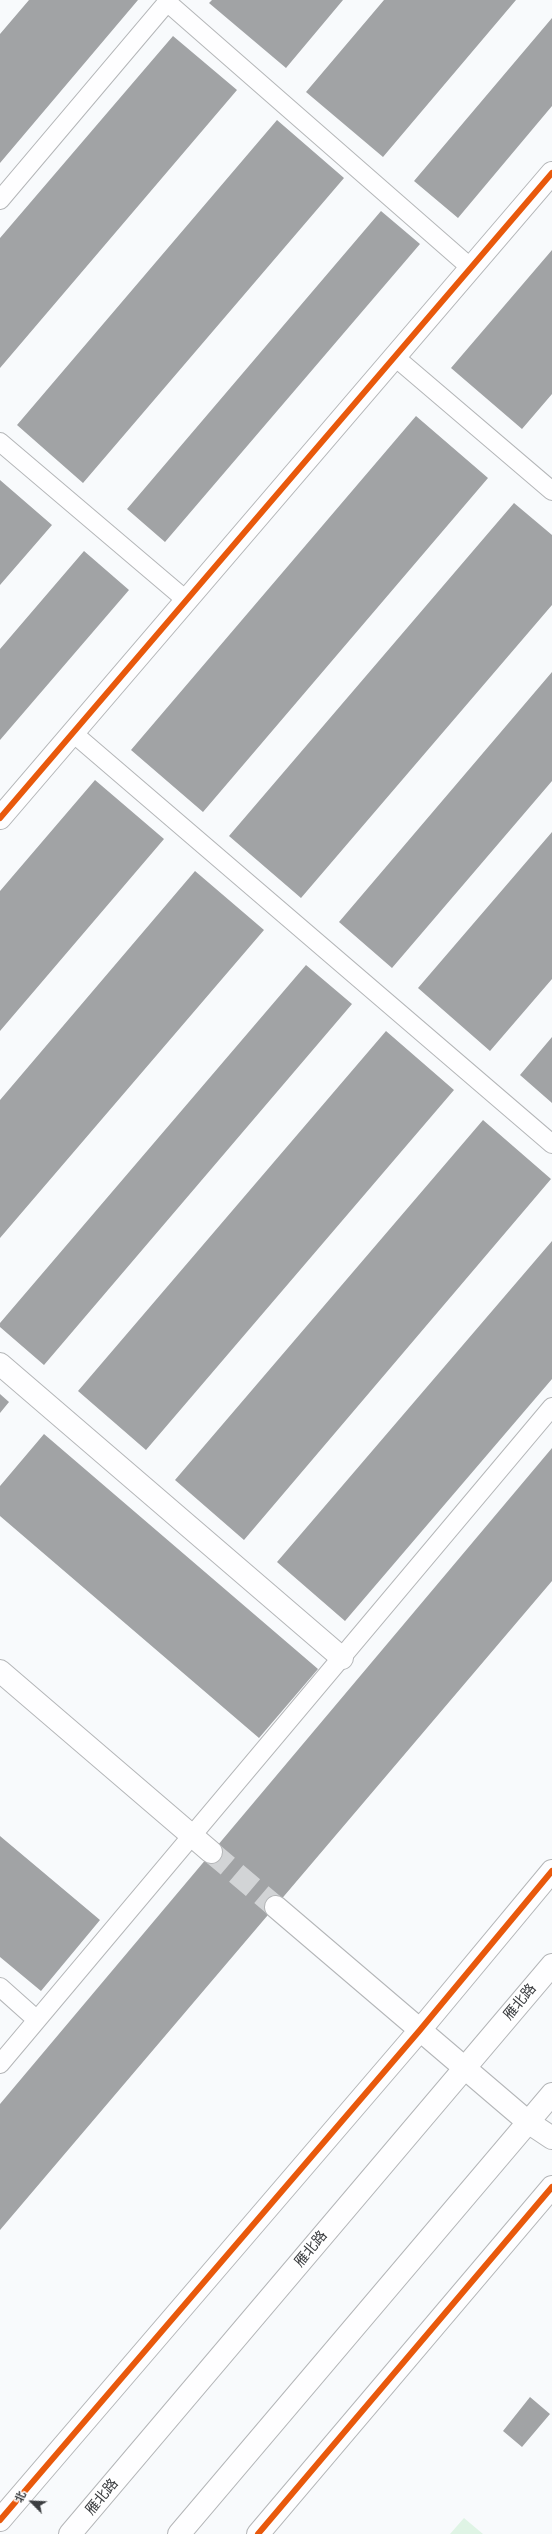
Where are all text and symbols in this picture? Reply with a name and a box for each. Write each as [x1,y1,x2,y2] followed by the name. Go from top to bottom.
[500,1981,540,2023] street label: 雁北路
[291,2228,331,2270] street label: 雁北路
[82,2476,122,2518] street label: 雁北路
[12,2482,52,2522] north arrow
[12,2489,29,2505] text: 北

